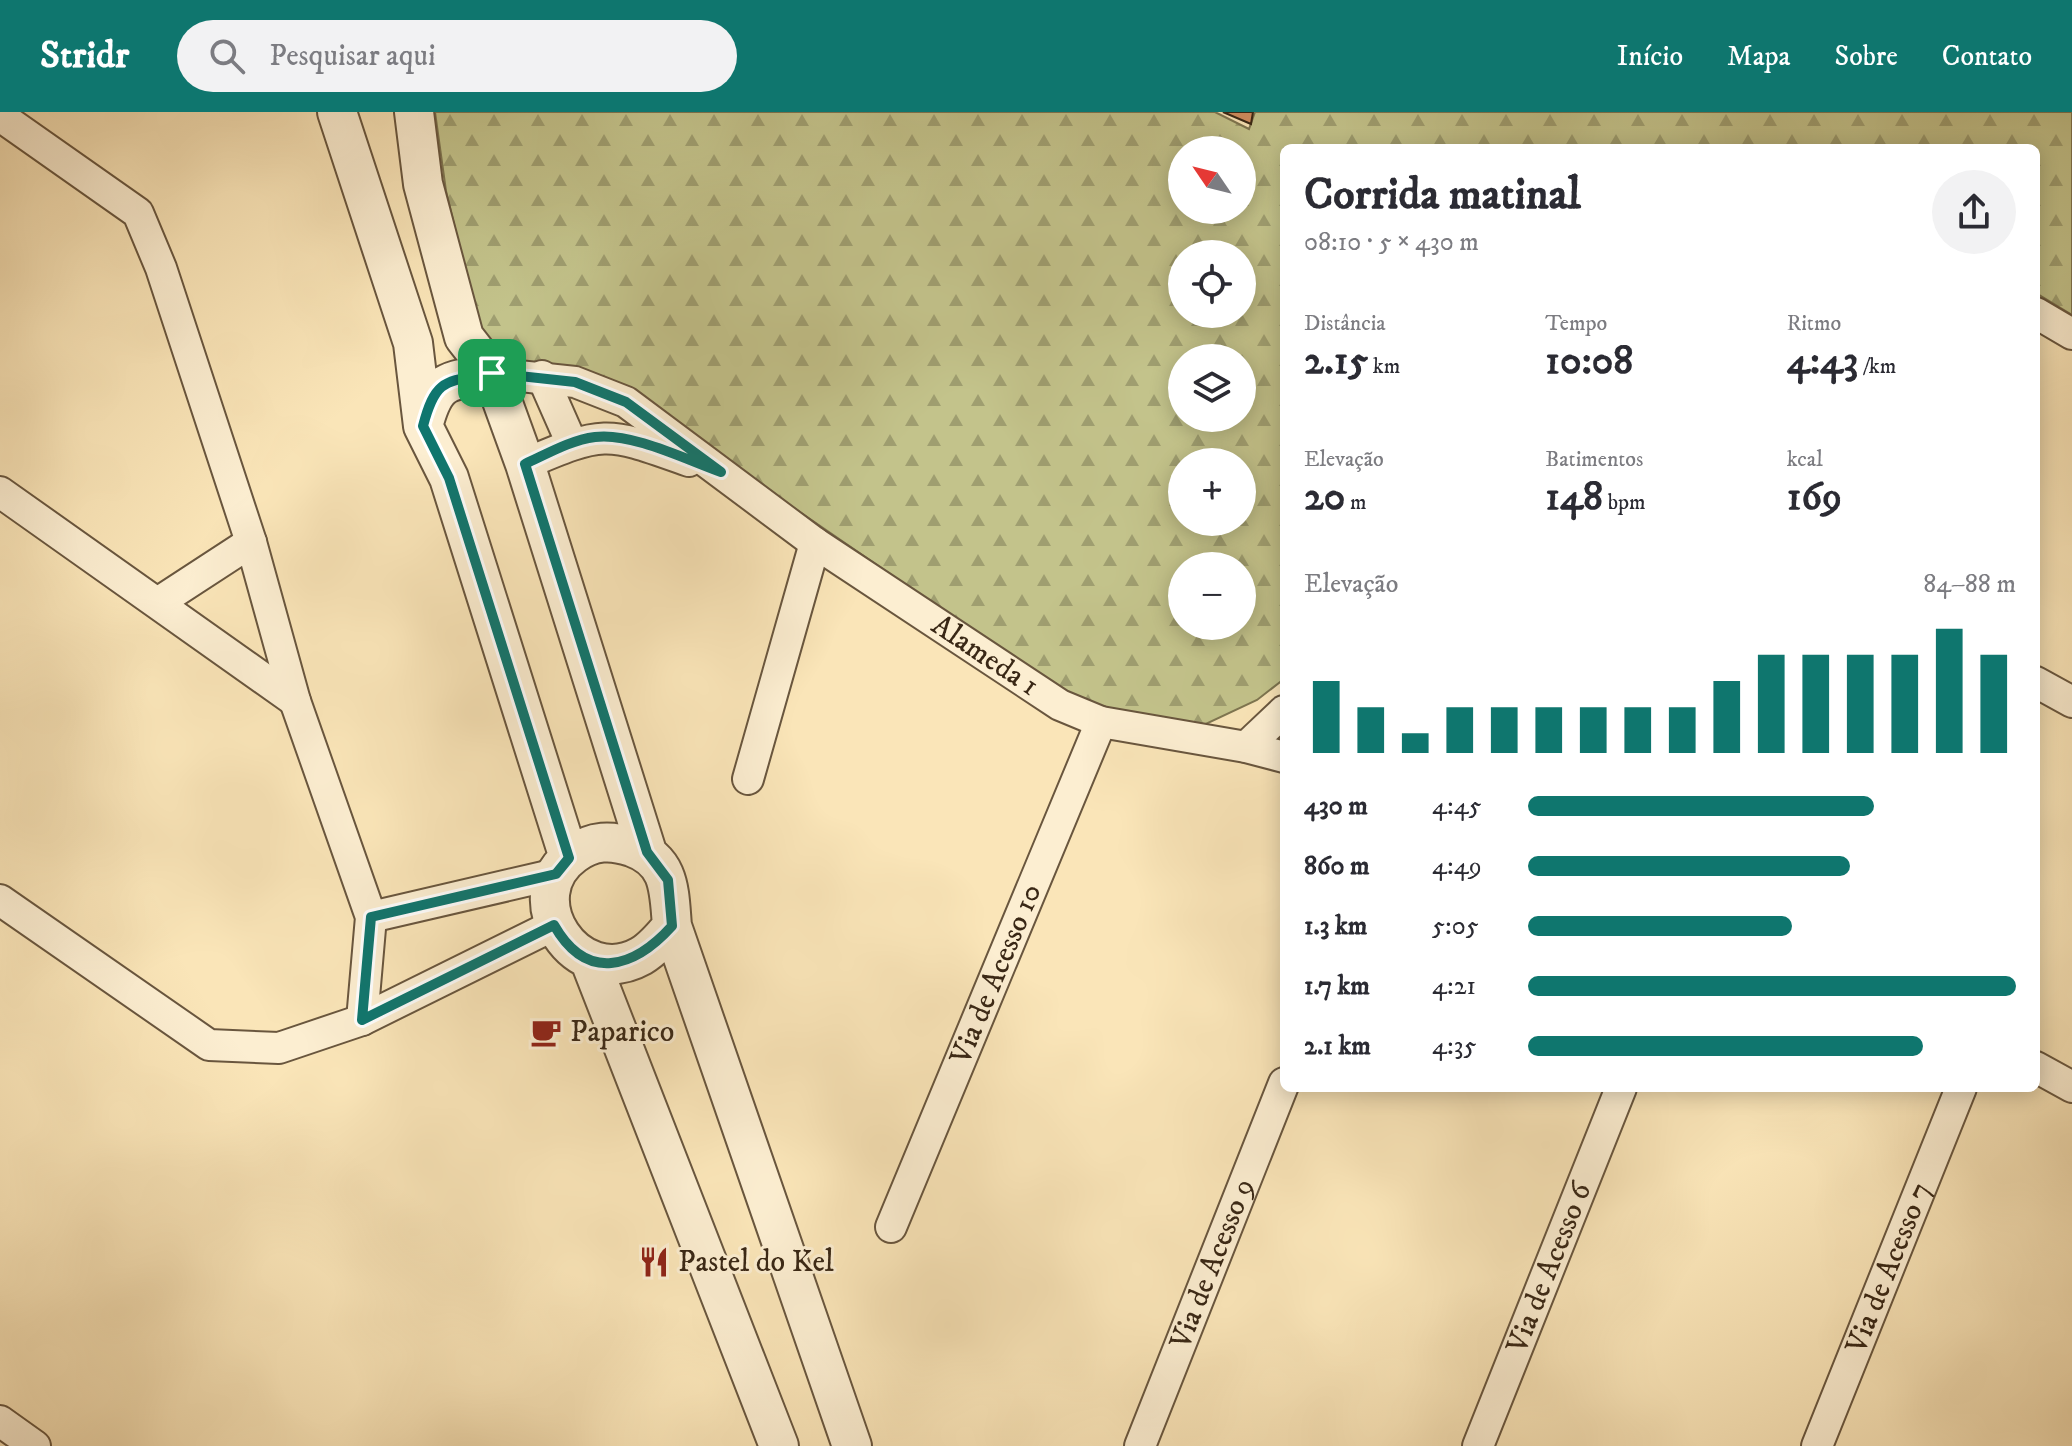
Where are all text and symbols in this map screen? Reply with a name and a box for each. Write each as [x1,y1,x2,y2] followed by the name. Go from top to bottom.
[177,20,737,92] search box
[40,32,129,80] text: Stridr
[205,34,249,78] icon: search
[269,38,436,75] text: Pesquisar aqui
[1617,39,1683,74] text: Início
[1727,39,1791,74] text: Mapa
[1835,39,1898,74] text: Sobre
[1942,39,2032,74] text: Contato
[1168,136,1256,224] north arrow
[1168,136,1256,640] map controls
[1304,168,1581,223] text: Corrida matinal
[1932,170,2016,254] button: share
[1304,226,1479,259] text: 08:10 · 5 × 430 m
[1168,240,1256,328] button: locate
[1304,310,1386,337] text: Distância
[1545,310,1607,337] text: Tempo
[1787,310,1841,337] text: Ritmo
[1304,337,1368,387] text: 2.15
[1545,337,1633,387] text: 10:08
[1787,337,1858,387] text: 4:43
[458,339,526,407] pin
[1168,344,1256,432] button: layers
[470,351,514,395] icon: arrive
[1368,353,1400,380] text: km
[1858,353,1896,380] text: /km
[1304,446,1384,473] text: Elevação
[1545,446,1643,473] text: Batimentos
[1787,446,1823,473] text: kcal
[1168,448,1256,536] button: +
[1304,473,1345,523] text: 20
[1545,473,1603,523] text: 148
[1787,473,1842,523] text: 169
[1345,489,1366,516] text: m
[1603,489,1646,516] text: bpm
[1168,552,1256,640] button: −
[1304,568,1398,601] text: Elevação
[1923,568,2016,601] text: 84–88 m
[924,607,1046,704] street label: Alameda 1
[1304,790,1368,823] text: 430 m
[1432,790,1481,823] text: 4:45
[1304,850,1370,883] text: 860 m
[1432,850,1482,883] text: 4:49
[942,878,1050,1071] street label: Via de Acesso 10
[1304,910,1367,943] text: 1.3 km
[1432,910,1479,943] text: 5:05
[1304,970,1370,1003] text: 1.7 km
[1432,970,1476,1003] text: 4:21
[570,1014,674,1051] place label: Paparico
[529,1015,563,1049] cafe icon: Paparico
[1304,1030,1371,1063] text: 2.1 km
[1432,1030,1476,1063] text: 4:35
[1162,1173,1263,1355] street label: Via de Acesso 9
[1498,1176,1600,1359] street label: Via de Acesso 6
[1837,1177,1940,1360] street label: Via de Acesso 7
[678,1244,834,1281] place label: Pastel do Kel
[637,1245,671,1279] restaurant icon: Pastel do Kel

